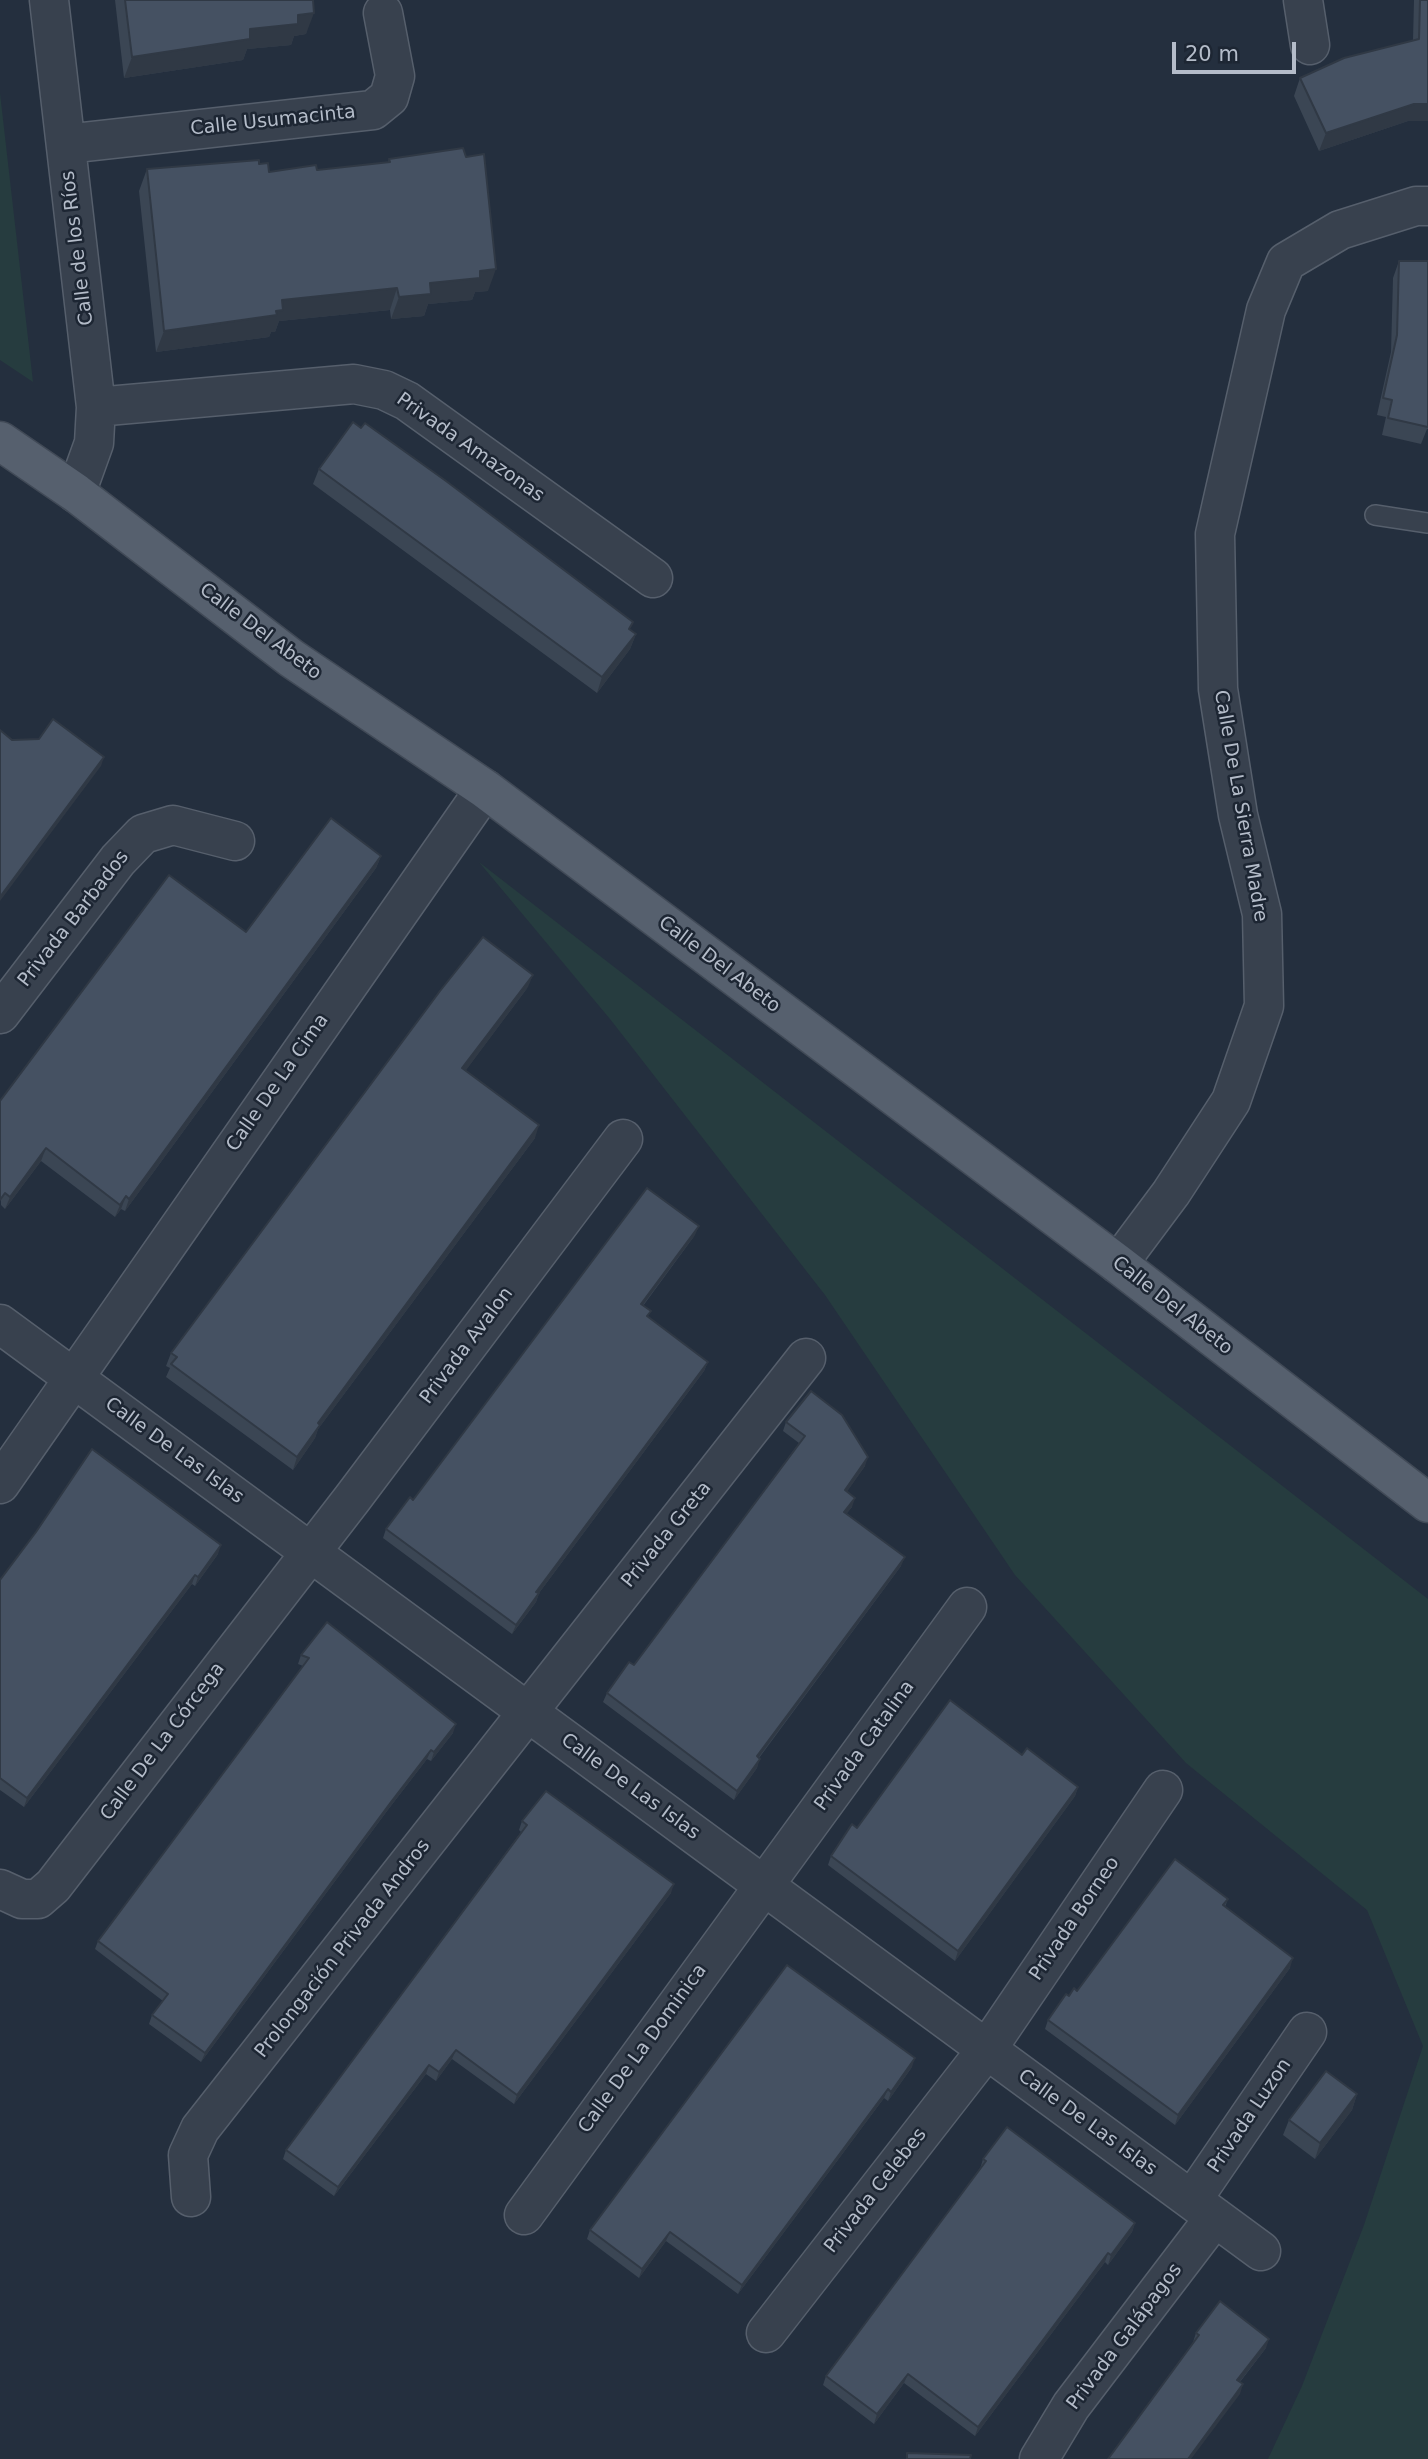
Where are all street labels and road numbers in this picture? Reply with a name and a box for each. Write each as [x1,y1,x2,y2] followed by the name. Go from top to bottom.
[189,101,357,141] street label: Calle Usumacinta
[57,169,99,327] street label: Calle de los Ríos
[392,388,548,508] street label: Privada Amazonas
[195,579,325,685] street label: Calle Del Abeto
[1208,688,1272,924] street label: Calle De La Sierra Madre
[14,846,134,992] street label: Privada Barbados
[654,912,784,1018] street label: Calle Del Abeto
[222,1010,334,1156] street label: Calle De La Cima
[1107,1252,1237,1360] street label: Calle Del Abeto
[416,1283,518,1409] street label: Privada Avalon
[100,1393,248,1509] street label: Calle De Las Islas
[617,1477,717,1593] street label: Privada Greta
[96,1658,230,1826] street label: Calle De La Córcega
[810,1677,920,1815] street label: Privada Catalina
[556,1729,704,1845] street label: Calle De Las Islas
[251,1835,435,2063] street label: Prolongación Privada Andros
[1025,1853,1125,1985] street label: Privada Borneo
[574,1960,712,2138] street label: Calle De La Dominica
[1203,2055,1297,2177] street label: Privada Luzon
[1013,2065,1161,2181] street label: Calle De Las Islas
[820,2124,932,2258] street label: Privada Celebes
[1063,2259,1187,2415] street label: Privada Galápagos

